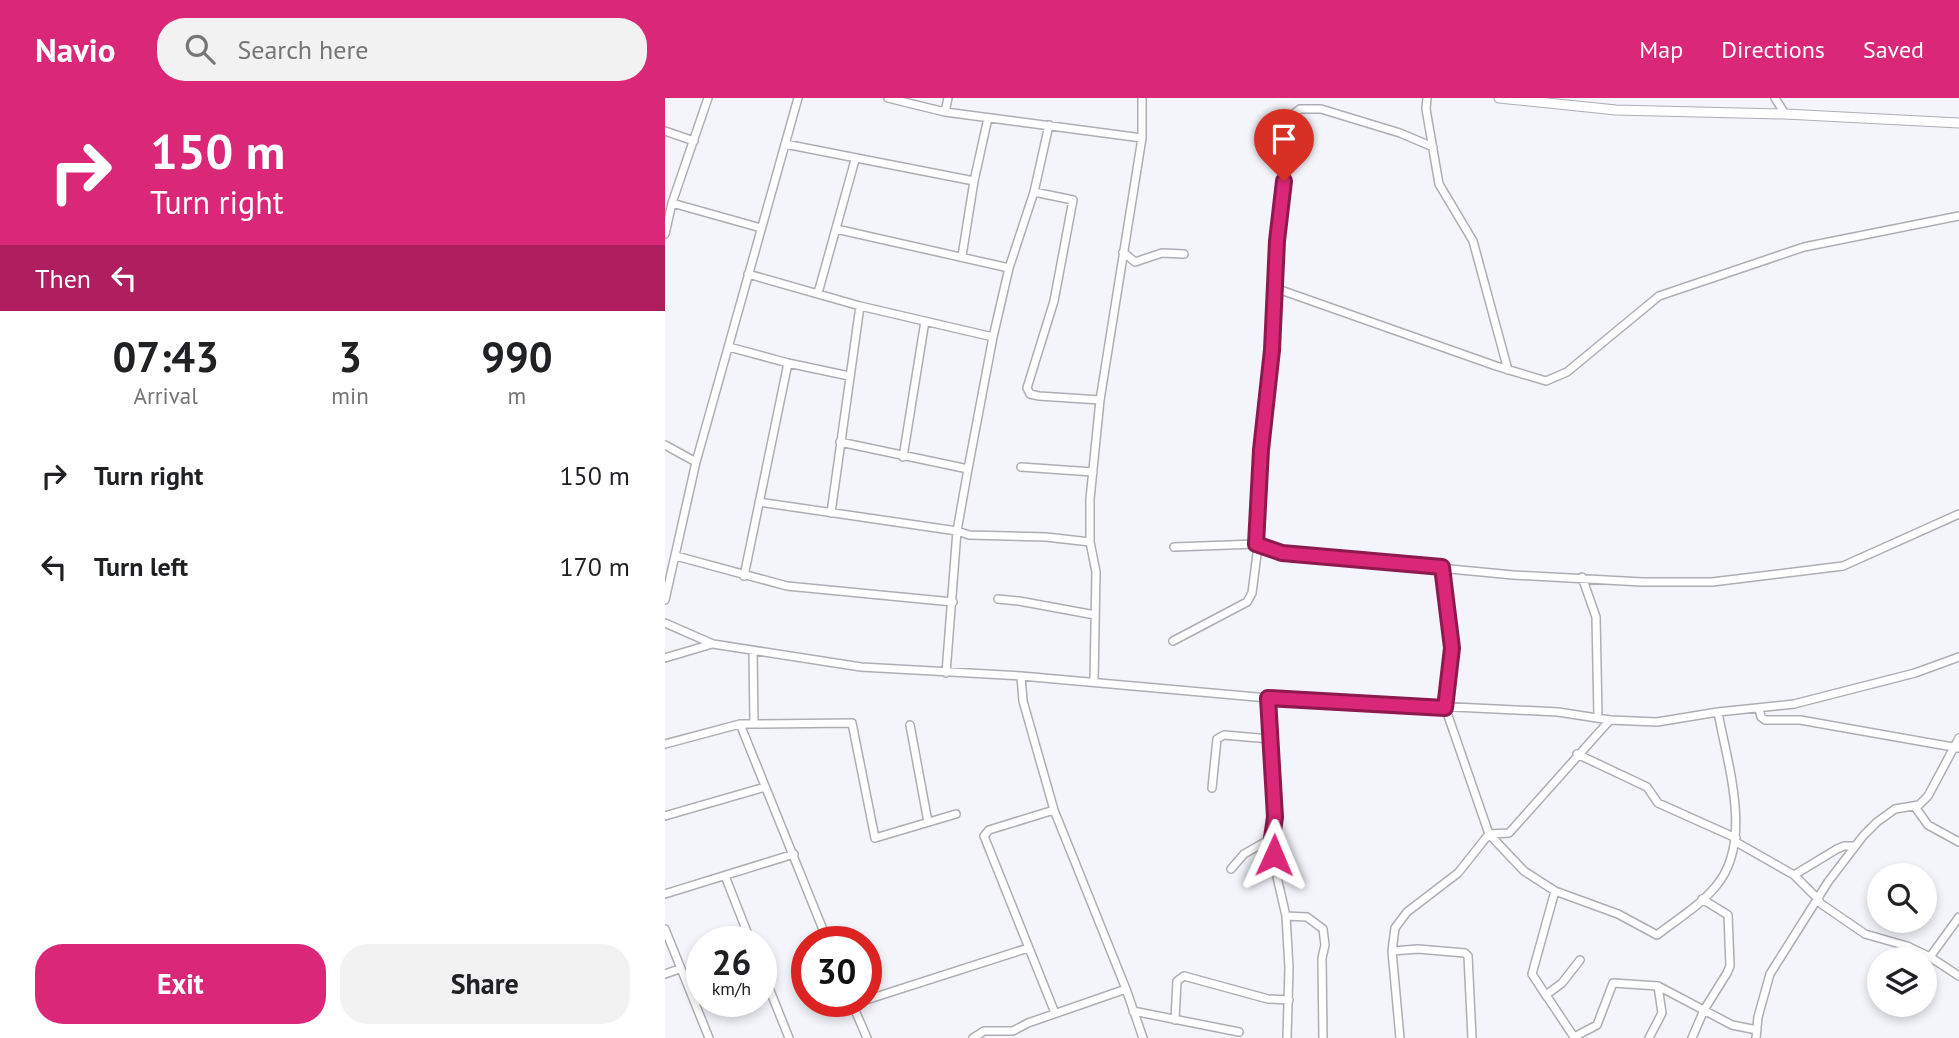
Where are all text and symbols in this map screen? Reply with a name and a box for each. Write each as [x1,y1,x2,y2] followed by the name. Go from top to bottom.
[157,18,647,81] search box
[35,28,115,71] text: Navio
[181,30,219,68] icon: search
[237,33,369,66] text: Search here
[1639,34,1683,65] text: Map
[1721,34,1825,65] text: Directions
[1863,34,1924,65] text: Saved
[1254,109,1314,181] pin
[150,119,285,183] text: 150 m
[1265,120,1303,158] icon: arrive
[35,126,126,217] icon: right
[150,181,284,223] text: Turn right
[105,259,143,297] icon: left
[35,262,91,295] text: Then
[112,329,219,384] text: 07:43
[338,329,362,384] text: 3
[481,329,553,384] text: 990
[133,381,198,410] text: Arrival
[331,381,369,410] text: min
[508,381,526,410] text: m
[35,457,73,495] icon: right
[94,459,203,492] text: Turn right
[559,459,630,492] text: 150 m
[35,548,73,586] icon: left
[94,550,188,583] text: Turn left
[559,550,630,583] text: 170 m
[1237,818,1311,892] position arrow
[1867,863,1937,1017] map controls
[1867,863,1937,933] button: search
[791,926,882,1017] speed limit sign: 30
[712,939,751,985] text: 26
[35,944,326,1024] button: Exit
[340,944,630,1024] button: Share
[1867,947,1937,1017] button: layers
[712,977,751,1000] text: km/h

